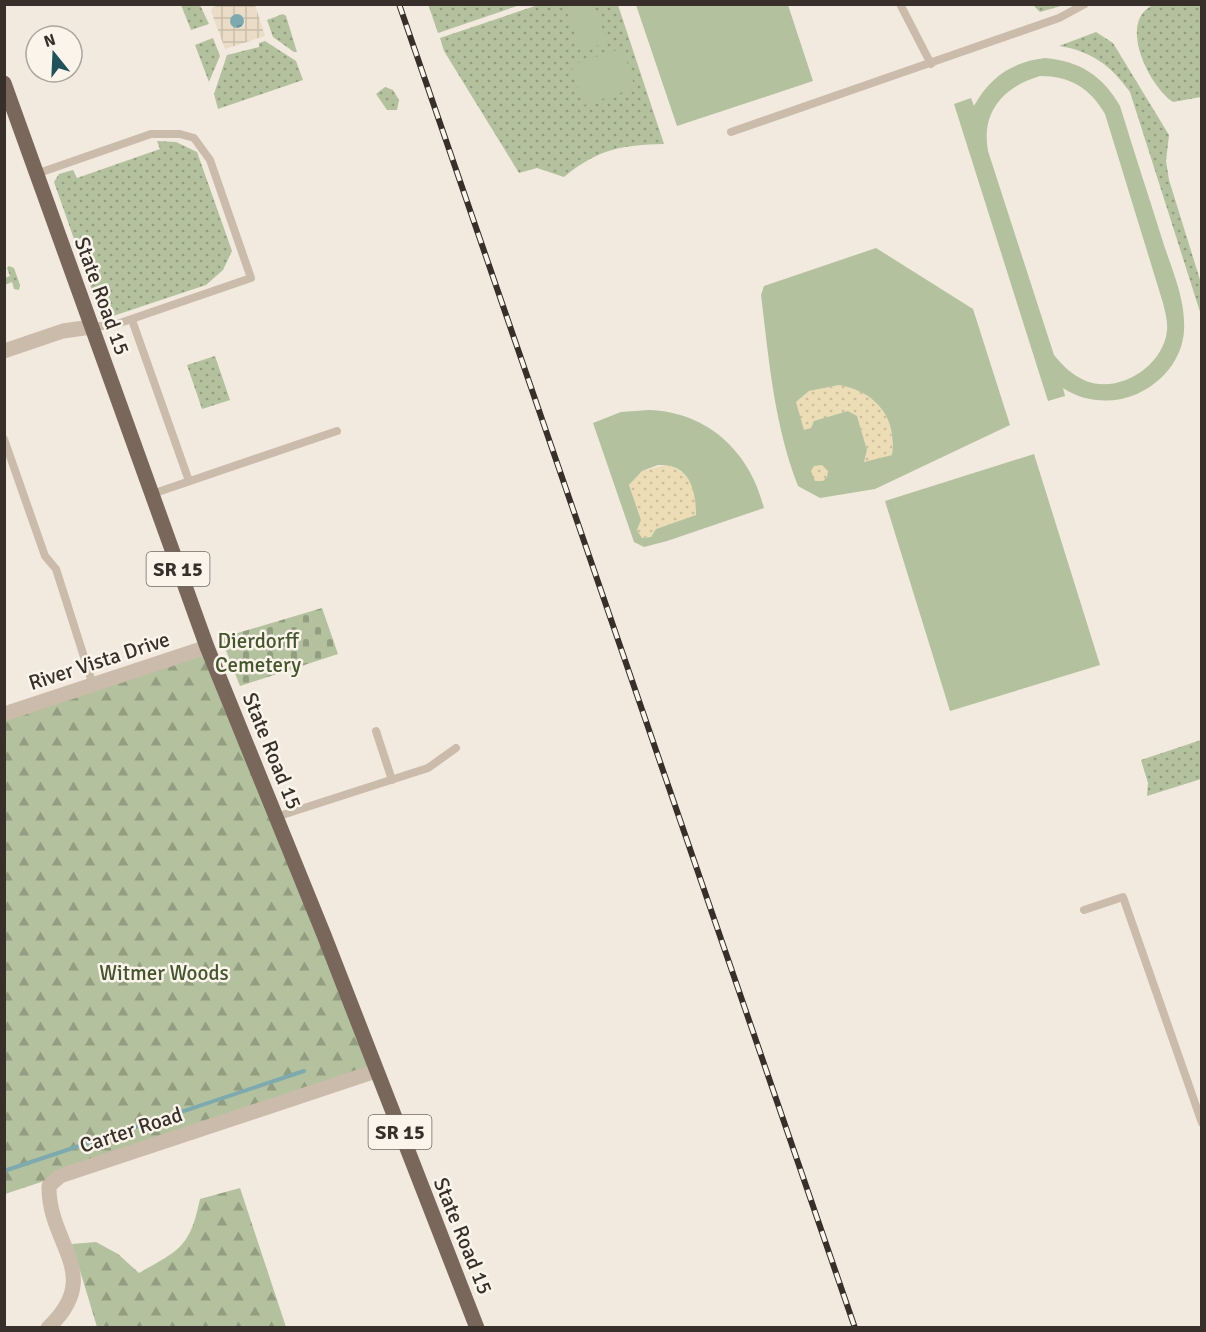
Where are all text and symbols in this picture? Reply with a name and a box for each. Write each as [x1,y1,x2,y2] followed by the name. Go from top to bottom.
[24,24,84,84] north arrow
[41,29,58,52] text: N
[69,233,135,359] street label: State Road 15
[146,552,210,586] road number: SR 15
[25,626,173,696] street label: River Vista Drive
[215,628,301,678] park label: Dierdorff Cemetery
[237,689,307,813] street label: State Road 15
[99,960,229,986] park label: Witmer Woods
[76,1101,186,1159] street label: Carter Road
[368,1115,432,1149] road number: SR 15
[428,1174,498,1298] street label: State Road 15

